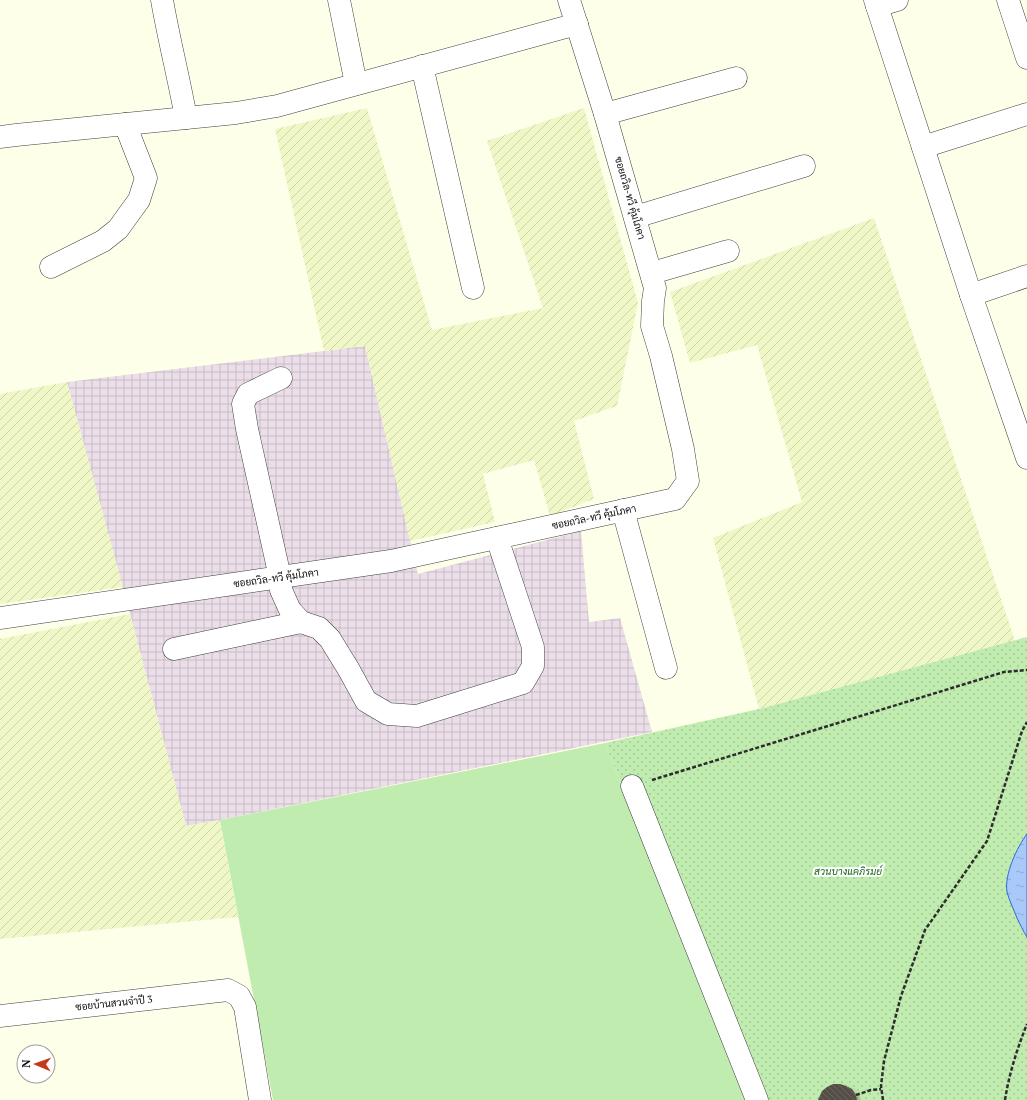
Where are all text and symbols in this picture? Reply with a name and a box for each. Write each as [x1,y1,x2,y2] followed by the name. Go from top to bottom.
[611,155,648,241] street label: ซอยถวิล-ทวี คุ้มโภคา
[551,502,638,533] street label: ซอยถวิล-ทวี คุ้มโภคา
[233,566,320,591] street label: ซอยถวิล-ทวี คุ้มโภคา
[814,864,884,878] park label: สวนบางแคภิรมย์
[75,992,153,1014] street label: ซอยบ้านสวนจำปี 3
[16,1044,56,1084] north arrow
[19,1059,33,1068] text: N

